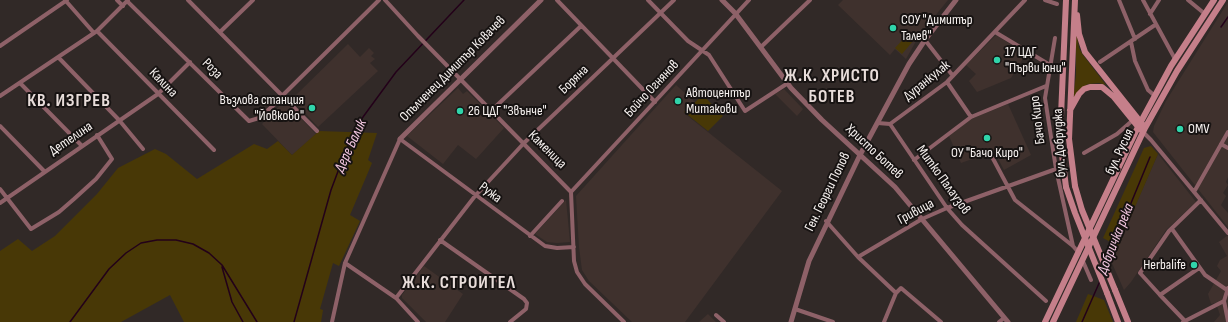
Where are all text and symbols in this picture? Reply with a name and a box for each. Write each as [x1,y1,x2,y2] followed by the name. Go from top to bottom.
[901,12,972,44] place label: СОУ "Димитър Талев"
[397,13,509,125] street label: Опълченец Димитър Ковачев
[888,23,898,33] marker: СОУ "Димитър Талев"
[1005,44,1066,76] place label: 17 ЦДГ "Първи юни"
[198,55,226,83] street label: Роза
[992,55,1002,65] marker: 17 ЦДГ "Първи юни"
[621,57,683,121] street label: Бойчо Огнянов
[900,57,954,105] street label: Дуранкулак
[556,62,592,98] street label: Боряна
[145,65,181,101] street label: Калина
[784,65,880,108] district label: Ж.К. ХРИСТО БОТЕВ
[686,85,750,118] place label: Автоцентър Митакови
[27,90,111,112] district label: КВ. ИЗГРЕВ
[220,92,304,124] place label: Възлова станция "Йовково"
[1027,95,1049,145] street label: Бачо Киро
[673,96,683,106] marker: Автоцентър Митакови
[307,103,317,113] marker: Възлова станция "Йовково"
[468,103,547,119] place label: 26 ЦДГ "Звънче"
[455,106,465,116] marker: 26 ЦДГ "Звънче"
[1050,108,1070,178] street label: бул. Добруджа
[331,117,371,175] water label: Дере Балик
[46,118,96,160] street label: Детелина
[842,121,906,183] street label: Христо Ботев
[1188,121,1210,137] place label: OMV
[1175,124,1185,134] marker: OMV
[1102,126,1138,178] street label: бул. Русия
[524,127,570,173] street label: Каменица
[982,133,992,143] marker: ОУ "Бачо Киро"
[912,142,974,218] street label: Митко Палаузов
[951,145,1023,161] place label: ОУ "Бачо Киро"
[802,150,854,234] street label: Ген. Георги Попов
[475,179,505,207] street label: Ружа
[895,196,937,228] street label: Гривица
[1094,201,1138,277] water label: Добричка река
[1143,257,1186,273] place label: Herbalife
[1189,260,1199,270] marker: Herbalife
[402,272,516,294] district label: Ж.К. СТРОИТЕЛ

